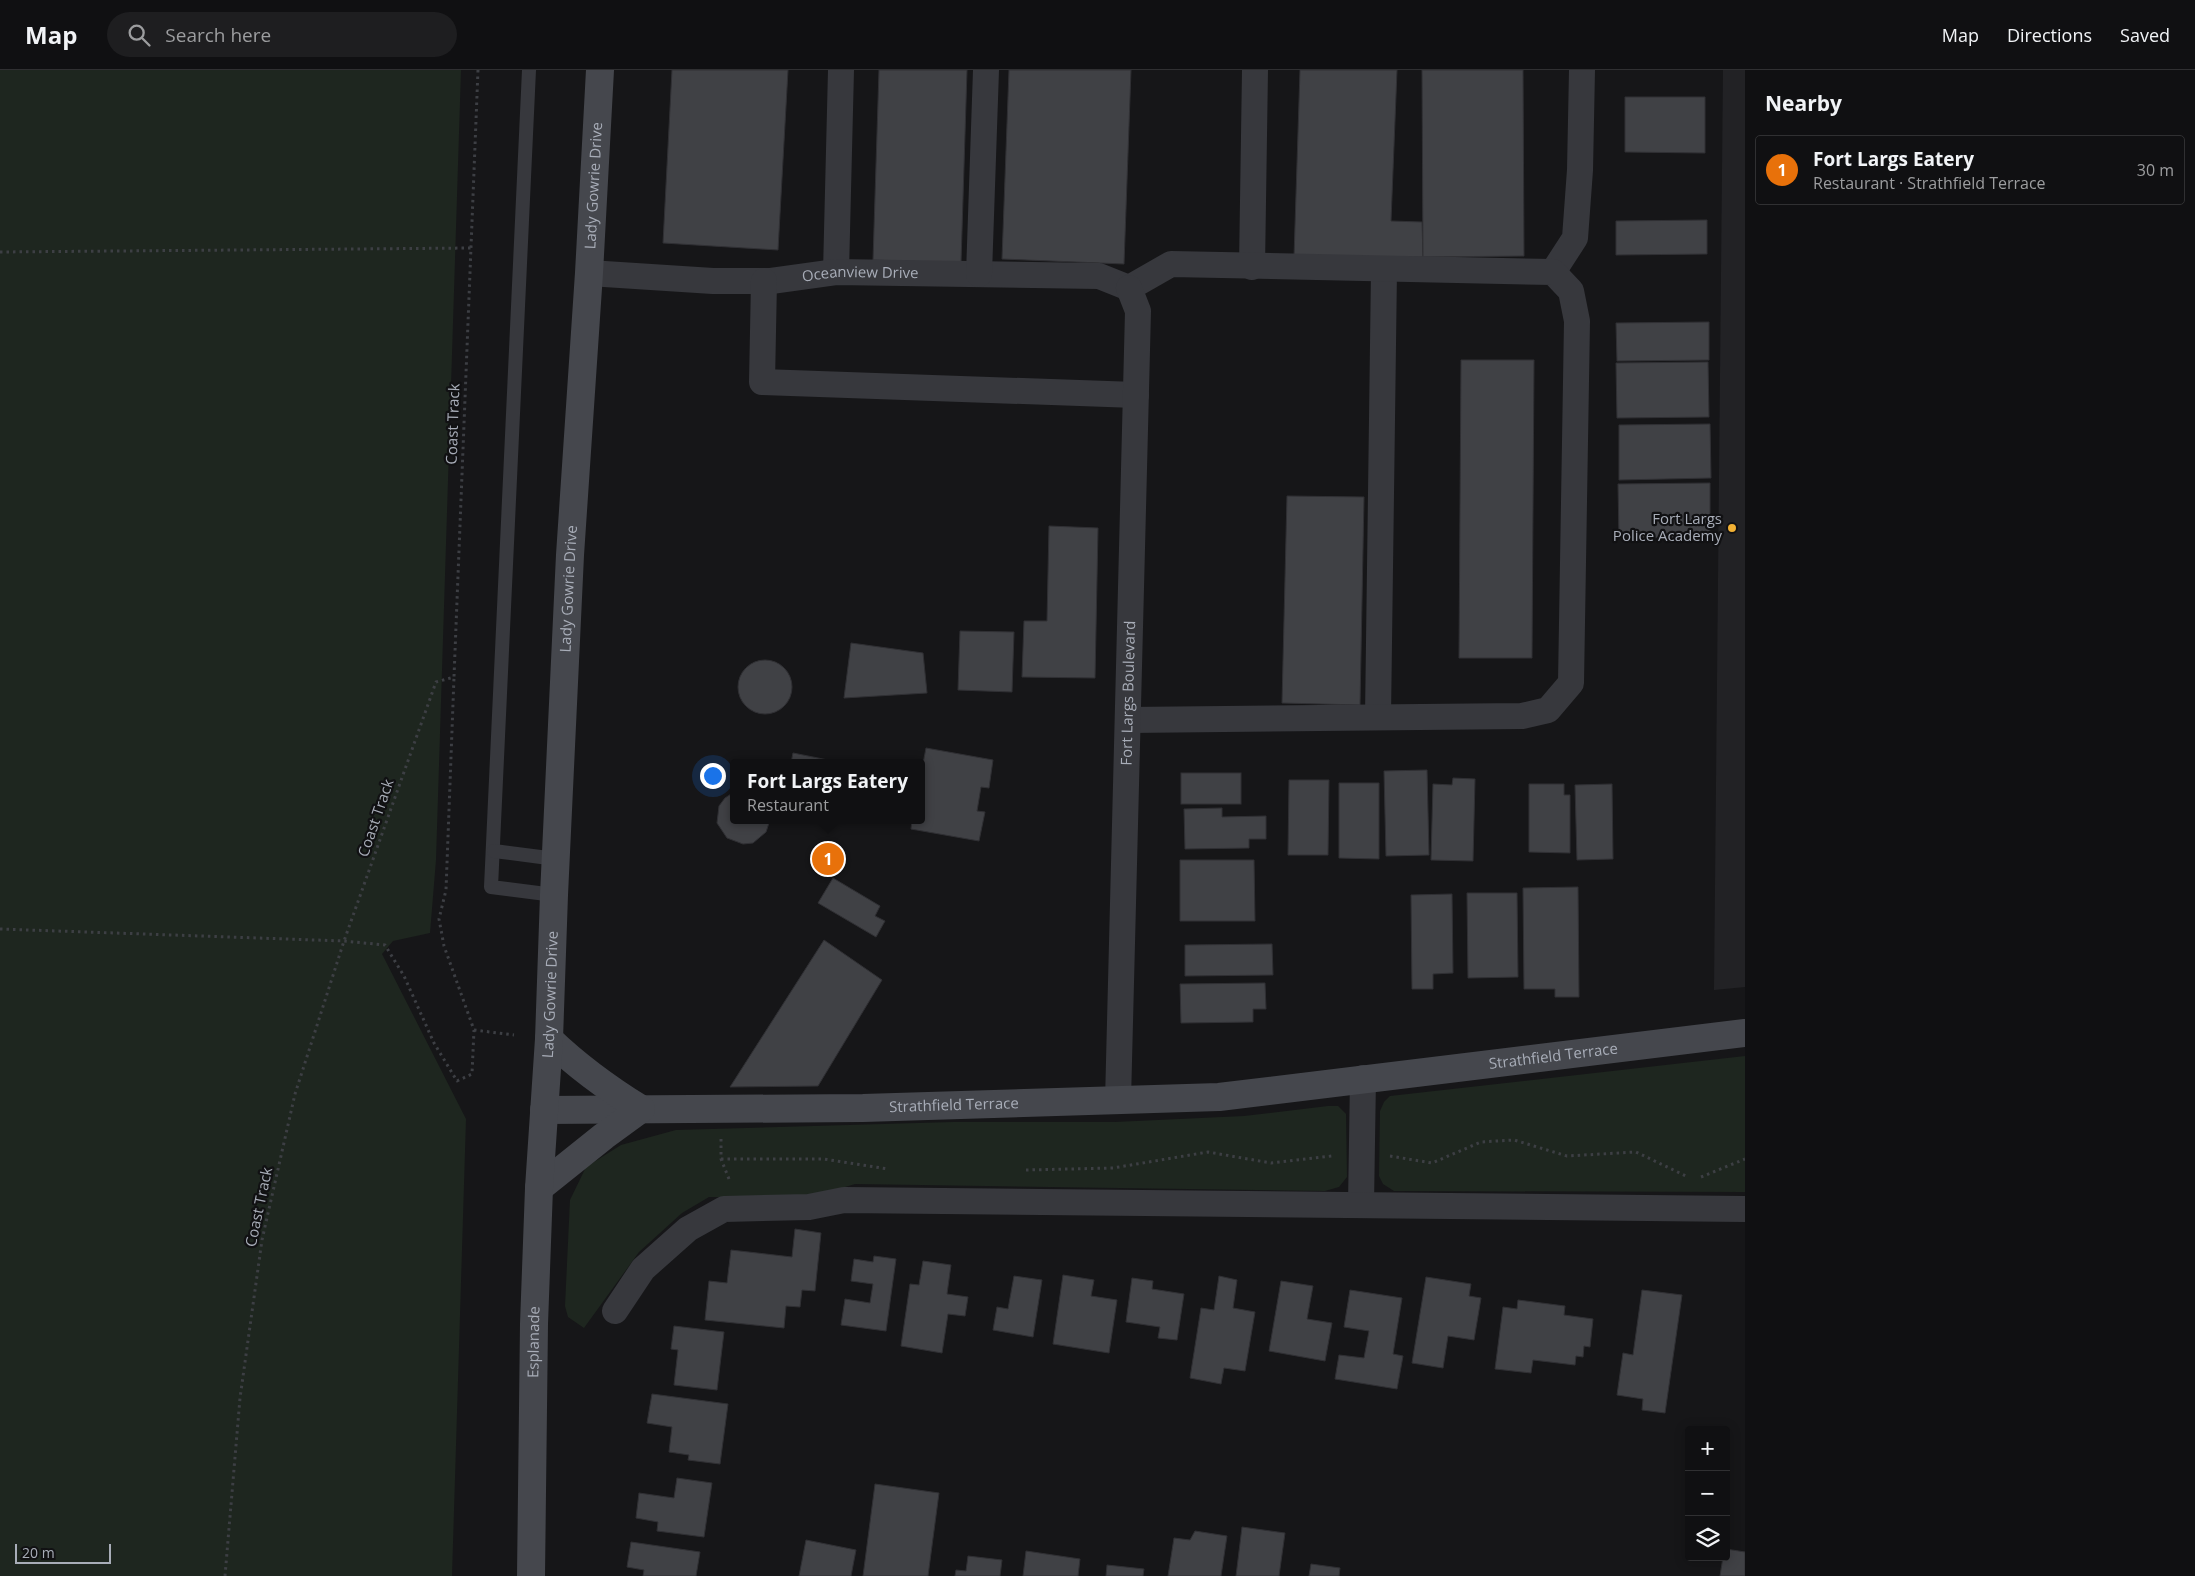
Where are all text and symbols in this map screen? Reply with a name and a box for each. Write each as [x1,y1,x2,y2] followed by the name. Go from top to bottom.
[107,12,457,57] search box
[25,18,77,51] text: Map
[125,21,153,49] icon: search
[165,22,271,48] text: Search here
[1942,23,1979,47] text: Map
[2007,23,2092,47] text: Directions
[2120,23,2170,47] text: Saved
[1765,89,1842,117] text: Nearby
[579,121,606,250] street label: Lady Gowrie Drive
[1813,146,1974,172] text: Fort Largs Eatery
[1777,159,1787,181] text: 1
[2137,159,2174,181] text: 30 m
[1813,172,2046,194] text: Restaurant · Strathfield Terrace
[801,261,919,286] street label: Oceanview Drive
[441,383,463,465] street label: Coast Track
[1613,508,1722,545] place label: Fort Largs Police Academy
[1726,522,1738,534] marker: Fort Largs Police Academy
[554,525,581,653] street label: Lady Gowrie Drive
[1115,620,1139,766] street label: Fort Largs Boulevard
[730,759,925,824] popup
[700,763,726,789] your location
[747,768,908,794] text: Fort Largs Eatery
[352,776,398,859] street label: Coast Track
[747,794,829,816] text: Restaurant
[812,840,844,878] pin: 1
[537,930,562,1059] street label: Lady Gowrie Drive
[1488,1038,1619,1073] street label: Strathfield Terrace
[889,1092,1019,1116] street label: Strathfield Terrace
[240,1165,276,1248] street label: Coast Track
[522,1306,544,1378] street label: Esplanade
[1685,1426,1730,1561] map controls
[1685,1426,1730,1471] button: +
[1685,1471,1730,1516] button: −
[1685,1516,1730,1561] button: layers
[15,1541,111,1564] scale bar
[22,1543,55,1562] text: 20 m

